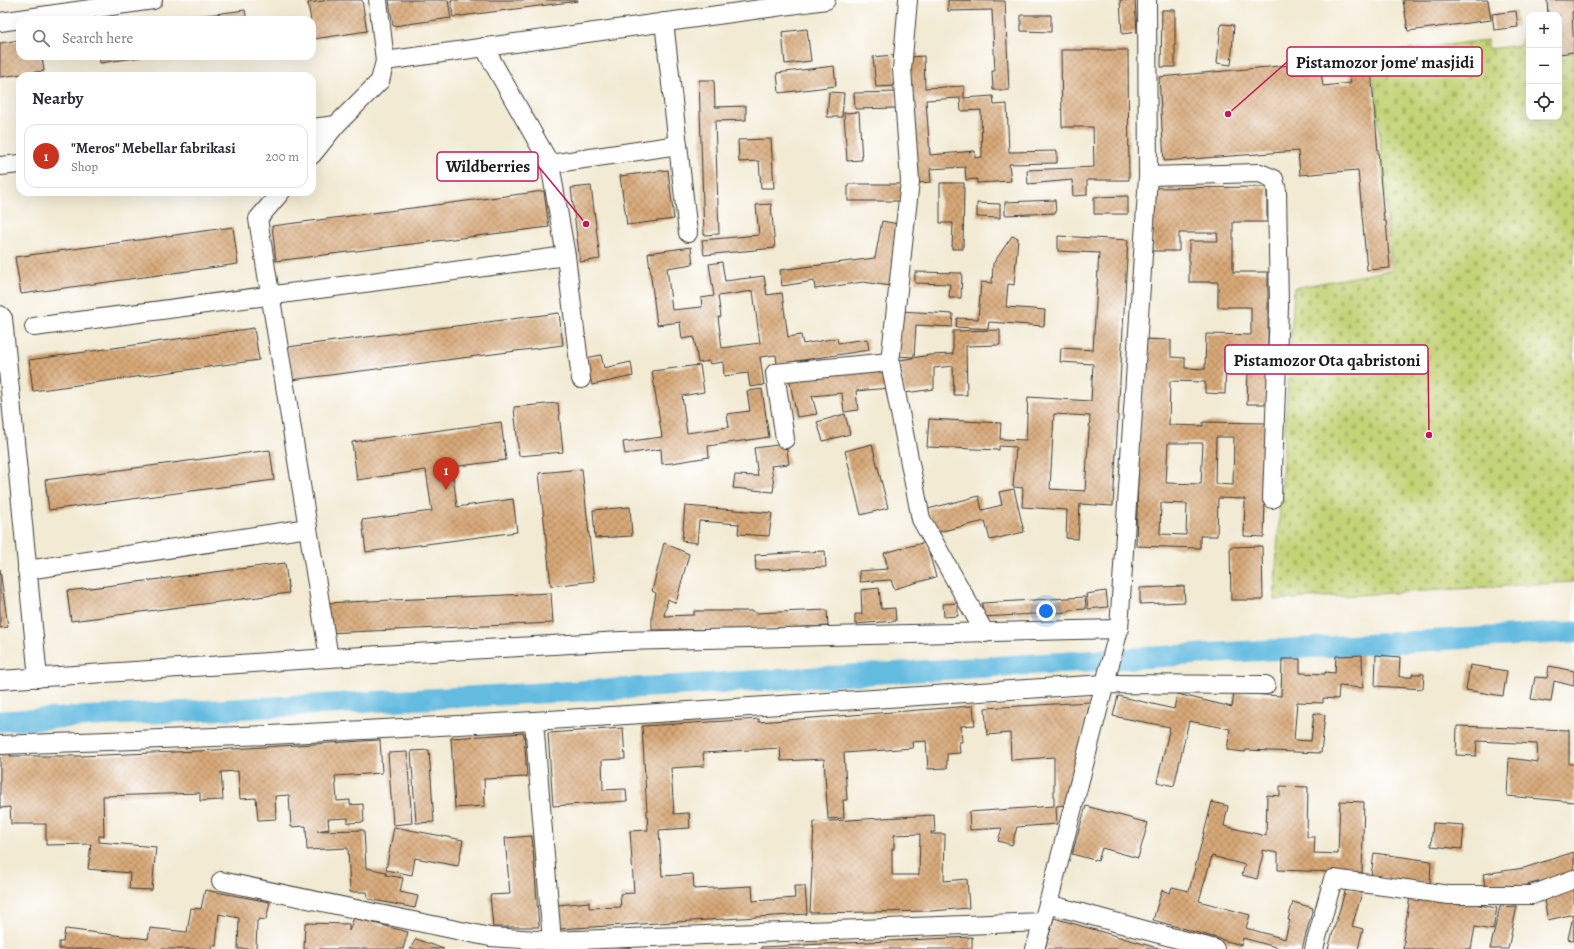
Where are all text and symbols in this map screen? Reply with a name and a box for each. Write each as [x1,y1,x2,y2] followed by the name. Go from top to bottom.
[1526,12,1562,120] map controls
[1526,12,1562,48] button: +
[16,16,316,60] search box
[30,27,52,49] icon: search
[62,28,133,48] text: Search here
[1287,47,1482,76] callout: Pistamozor jome' masjidi
[1526,48,1562,84] button: −
[1296,51,1474,74] text: Pistamozor jome' masjidi
[1526,84,1562,120] button: locate
[32,87,83,110] text: Nearby
[71,138,236,158] text: "Meros" Mebellar fabrikasi
[44,148,48,165] text: 1
[266,148,299,165] text: 200 m
[437,152,538,181] callout: Wildberries
[445,155,530,178] text: Wildberries
[71,158,98,175] text: Shop
[1225,345,1428,374] callout: Pistamozor Ota qabristoni
[1234,349,1420,372] text: Pistamozor Ota qabristoni
[433,457,459,490] pin: 1
[1036,601,1056,621] your location

